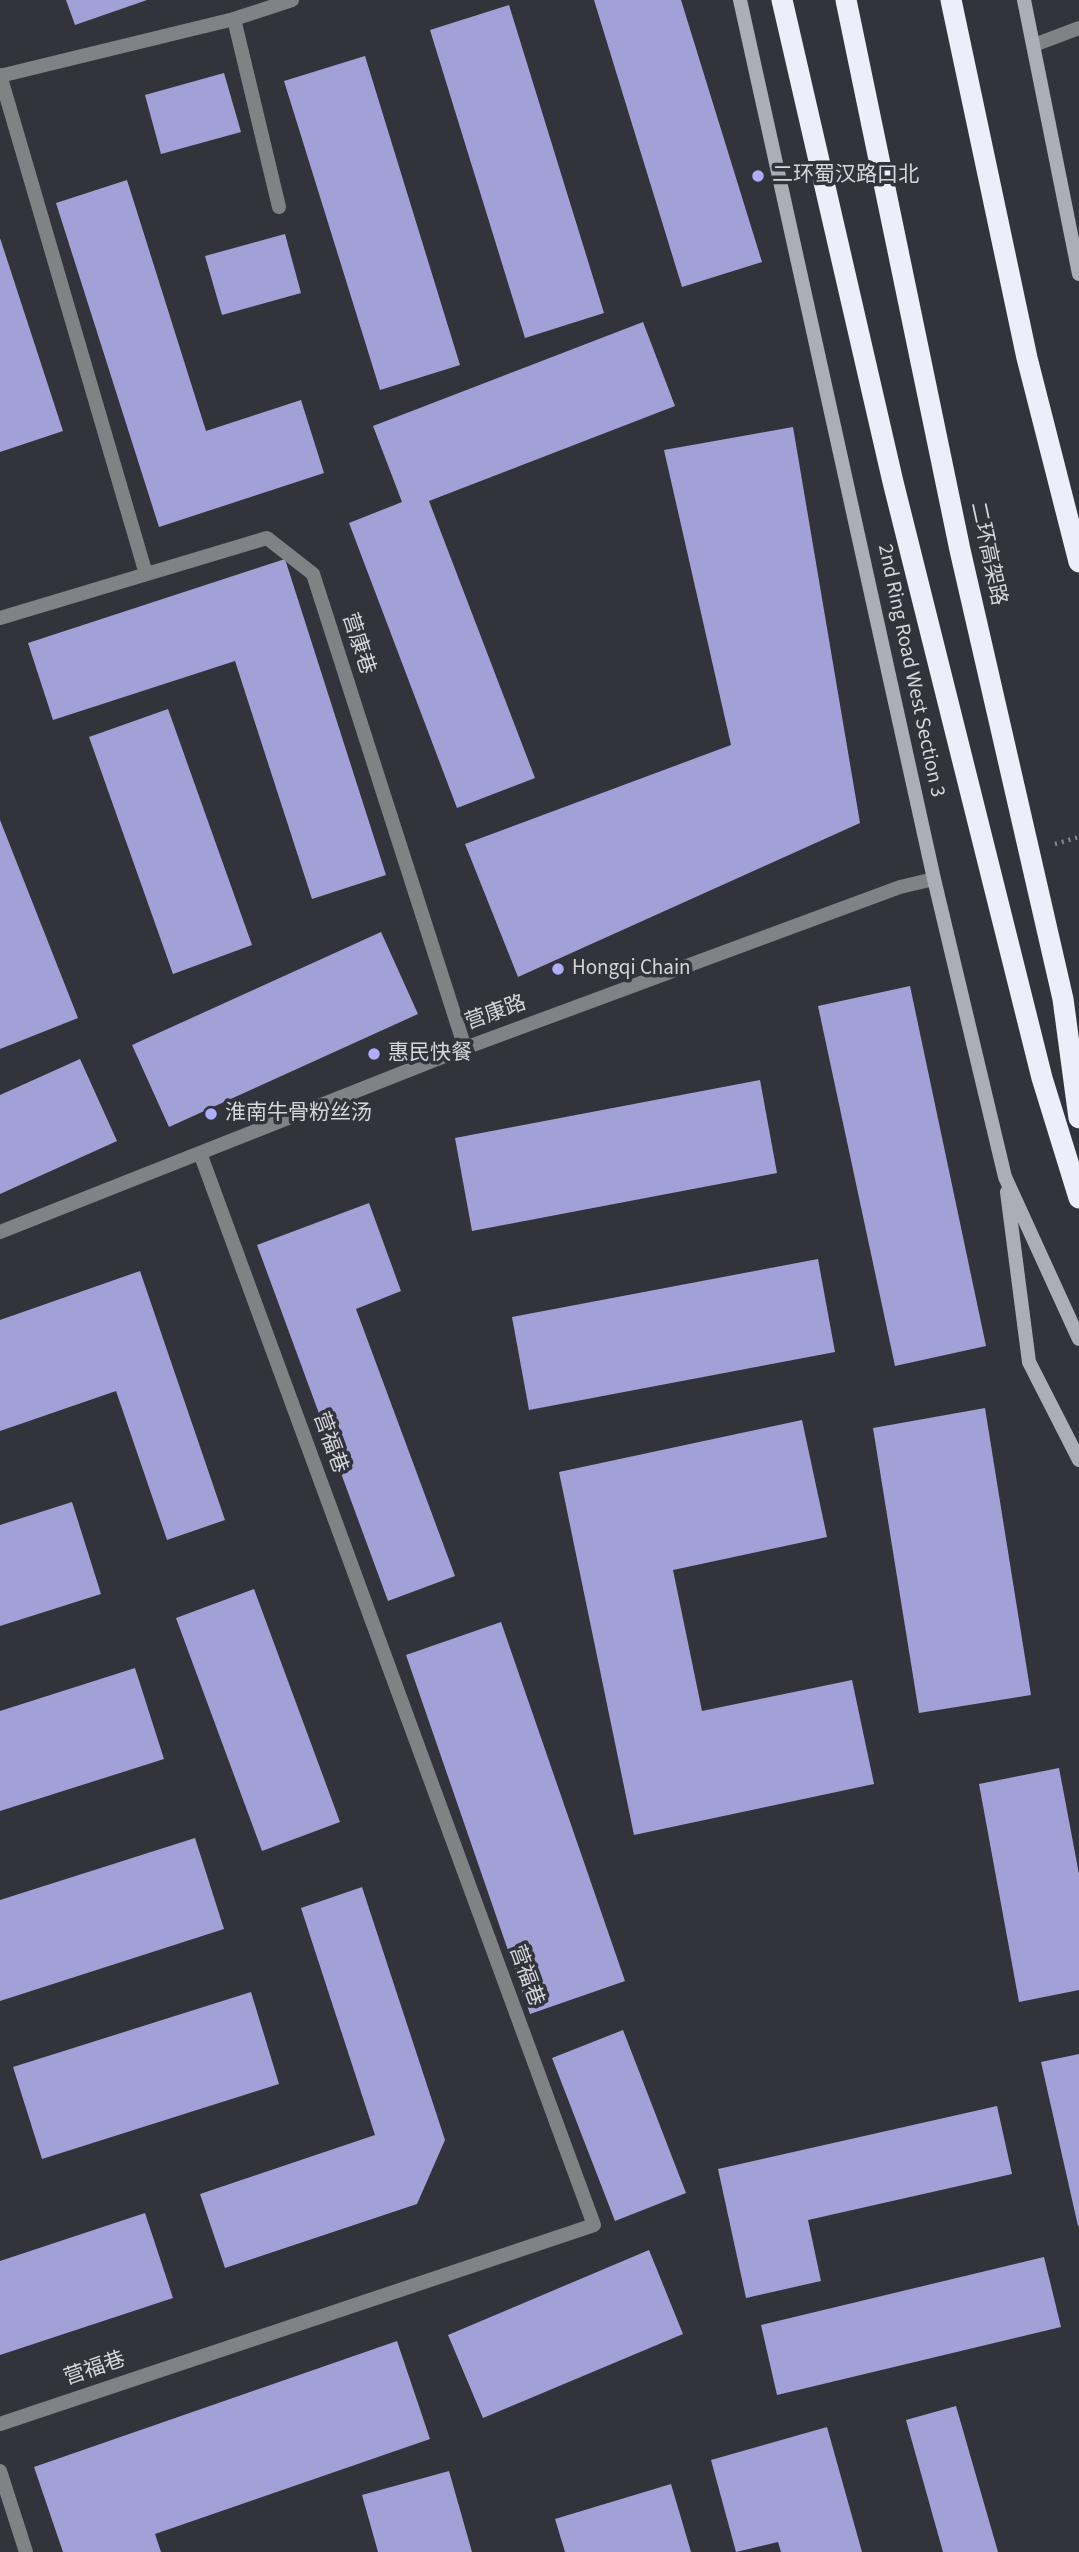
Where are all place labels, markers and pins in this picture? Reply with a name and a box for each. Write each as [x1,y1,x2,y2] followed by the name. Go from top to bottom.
[772,163,919,189] place label: 二环蜀汉路口北
[750,168,766,184] marker: 二环蜀汉路口北
[572,956,691,982] place label: Hongqi Chain
[550,961,566,977] marker: Hongqi Chain
[388,1041,472,1067] place label: 惠民快餐
[366,1046,382,1062] marker: 惠民快餐
[225,1101,372,1127] place label: 淮南牛骨粉丝汤
[203,1106,219,1122] marker: 淮南牛骨粉丝汤

